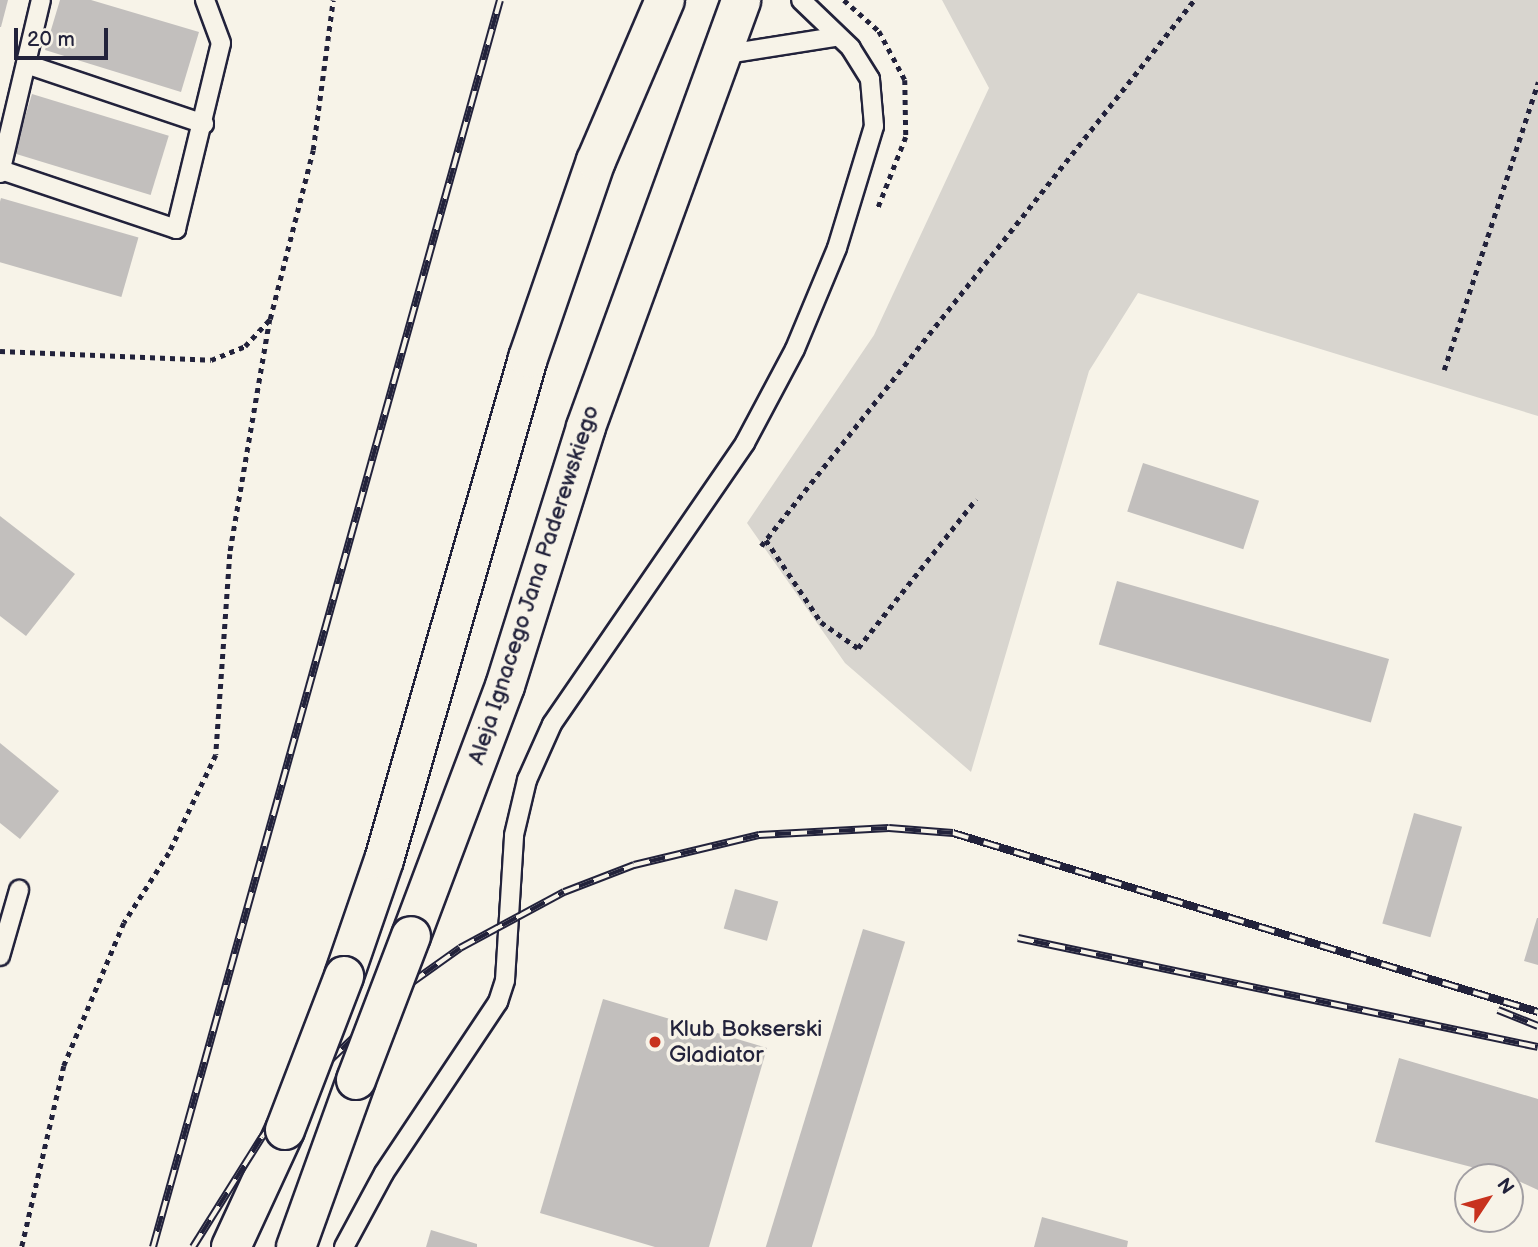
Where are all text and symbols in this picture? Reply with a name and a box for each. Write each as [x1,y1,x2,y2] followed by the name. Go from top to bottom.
[18,14,112,58] scale bar
[27,27,75,52] text: 20 m
[463,401,605,769] street label: Aleja Ignacego Jana Paderewskiego
[669,1015,822,1069] place label: Klub Bokserski Gladiator
[647,1034,663,1050] marker: Klub Bokserski Gladiator
[1454,1163,1524,1233] north arrow
[1491,1174,1518,1199] text: N

